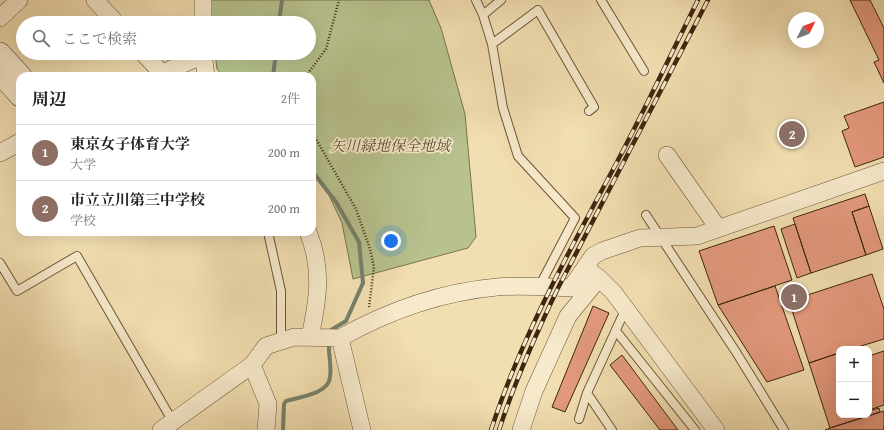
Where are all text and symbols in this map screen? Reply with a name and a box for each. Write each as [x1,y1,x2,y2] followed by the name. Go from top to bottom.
[788,12,824,48] north arrow
[16,16,316,60] search box
[30,27,52,49] icon: search
[62,28,137,49] text: ここで検索
[32,86,66,111] text: 周辺
[281,89,300,108] text: 2件
[779,119,805,149] pin: 2
[70,133,190,154] text: 東京女子体育大学
[330,135,452,156] park label: 矢川緑地保全地域
[42,143,48,162] text: 1
[268,143,300,162] text: 200 m
[70,155,96,174] text: 大学
[70,189,205,210] text: 市立立川第三中学校
[42,199,48,218] text: 2
[268,199,300,218] text: 200 m
[70,211,96,230] text: 学校
[381,231,401,251] your location
[781,282,807,312] pin: 1
[836,346,872,418] map controls
[836,346,872,382] button: +
[836,382,872,418] button: −

